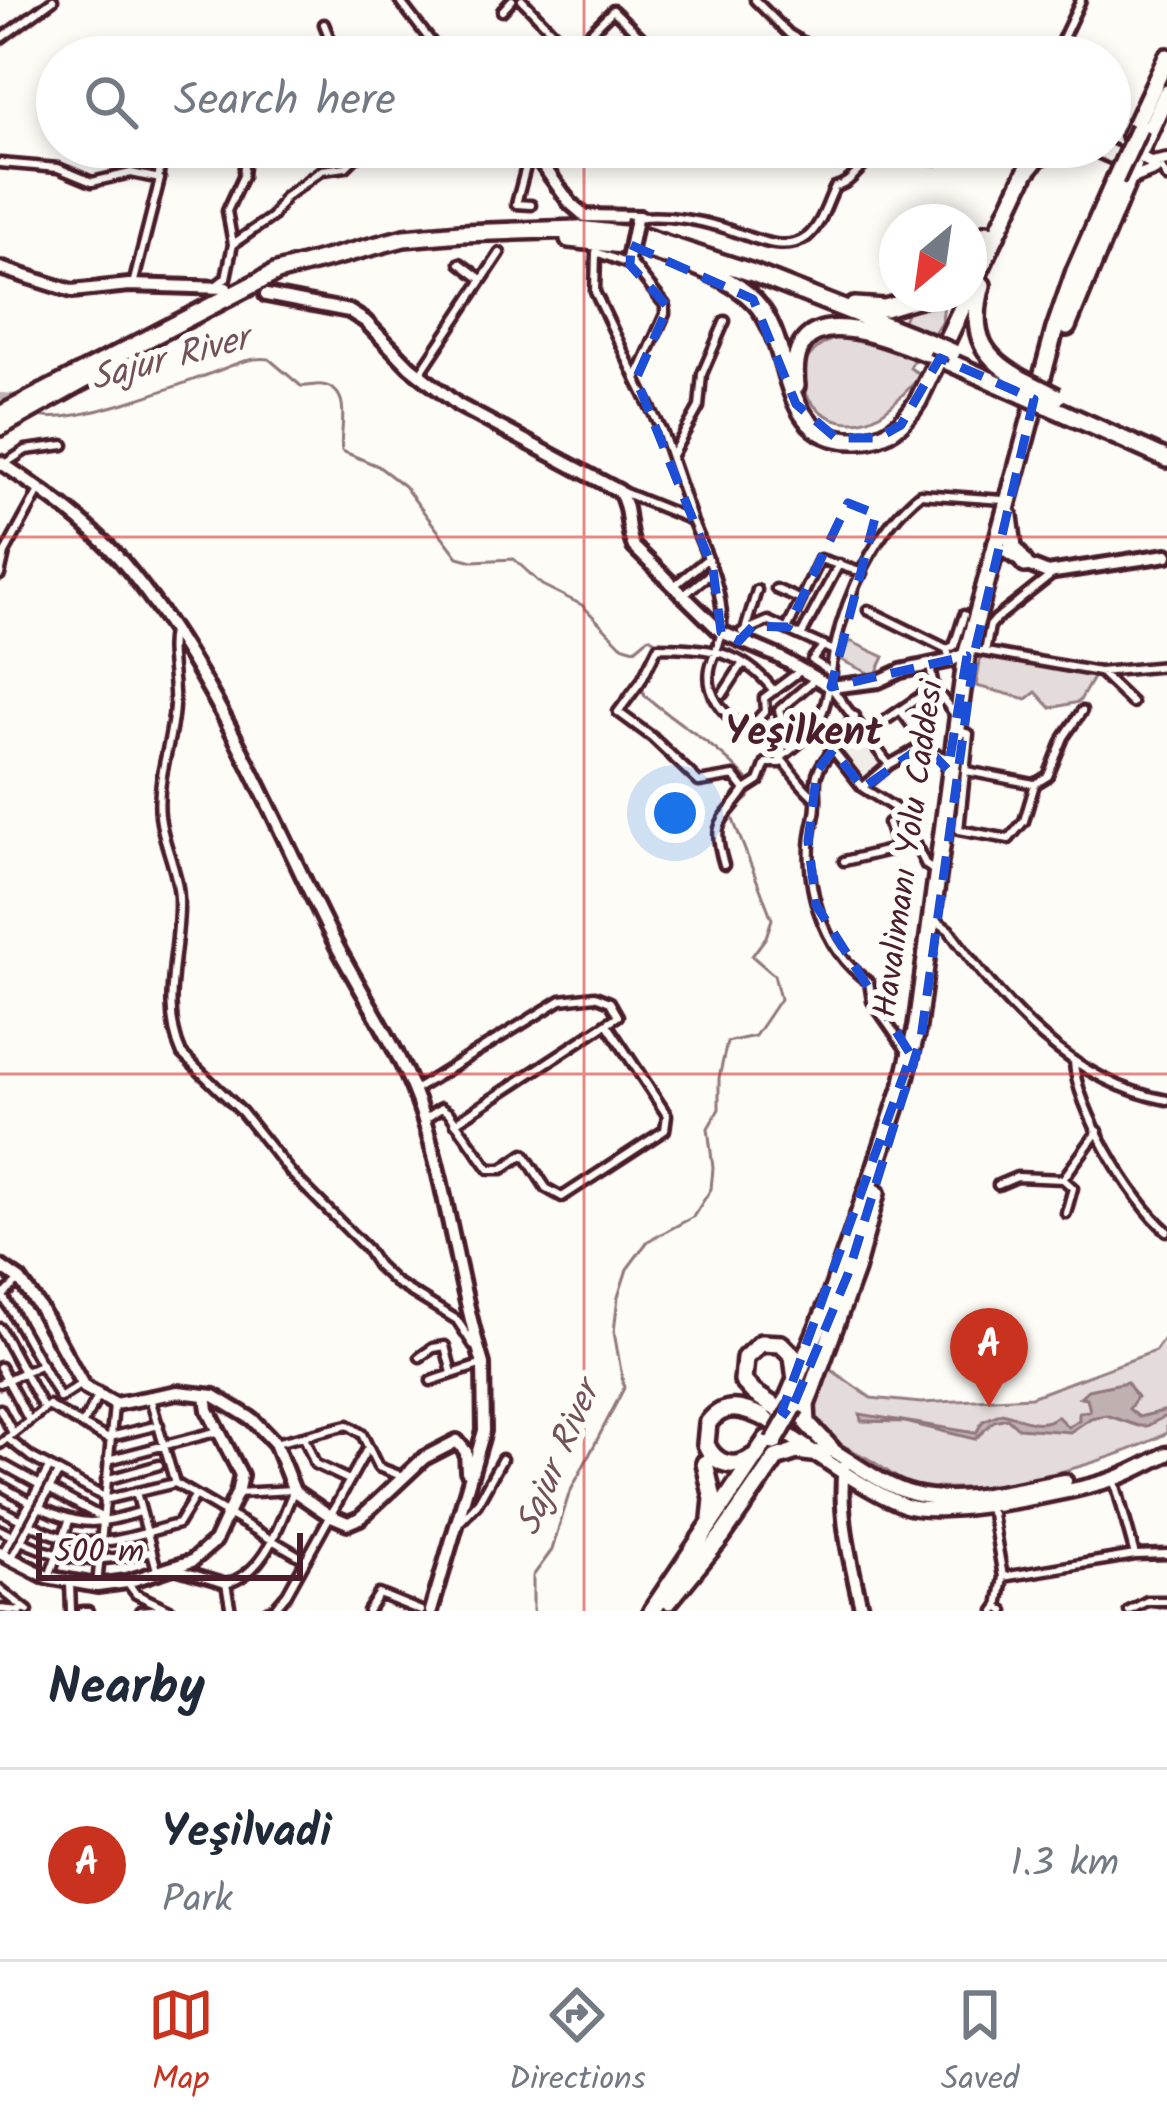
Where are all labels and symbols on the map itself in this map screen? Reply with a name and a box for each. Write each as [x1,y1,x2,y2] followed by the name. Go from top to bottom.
[879,204,987,312] north arrow
[85,310,262,408] water label: Sajur River
[860,676,960,1021] street label: Havalimanı Yolu Caddesi
[725,703,883,765] district label: Yeşilkent
[645,783,705,843] your location
[950,1308,1028,1407] pin: A
[501,1367,620,1545] water label: Sajur River
[36,1527,303,1580] scale bar

